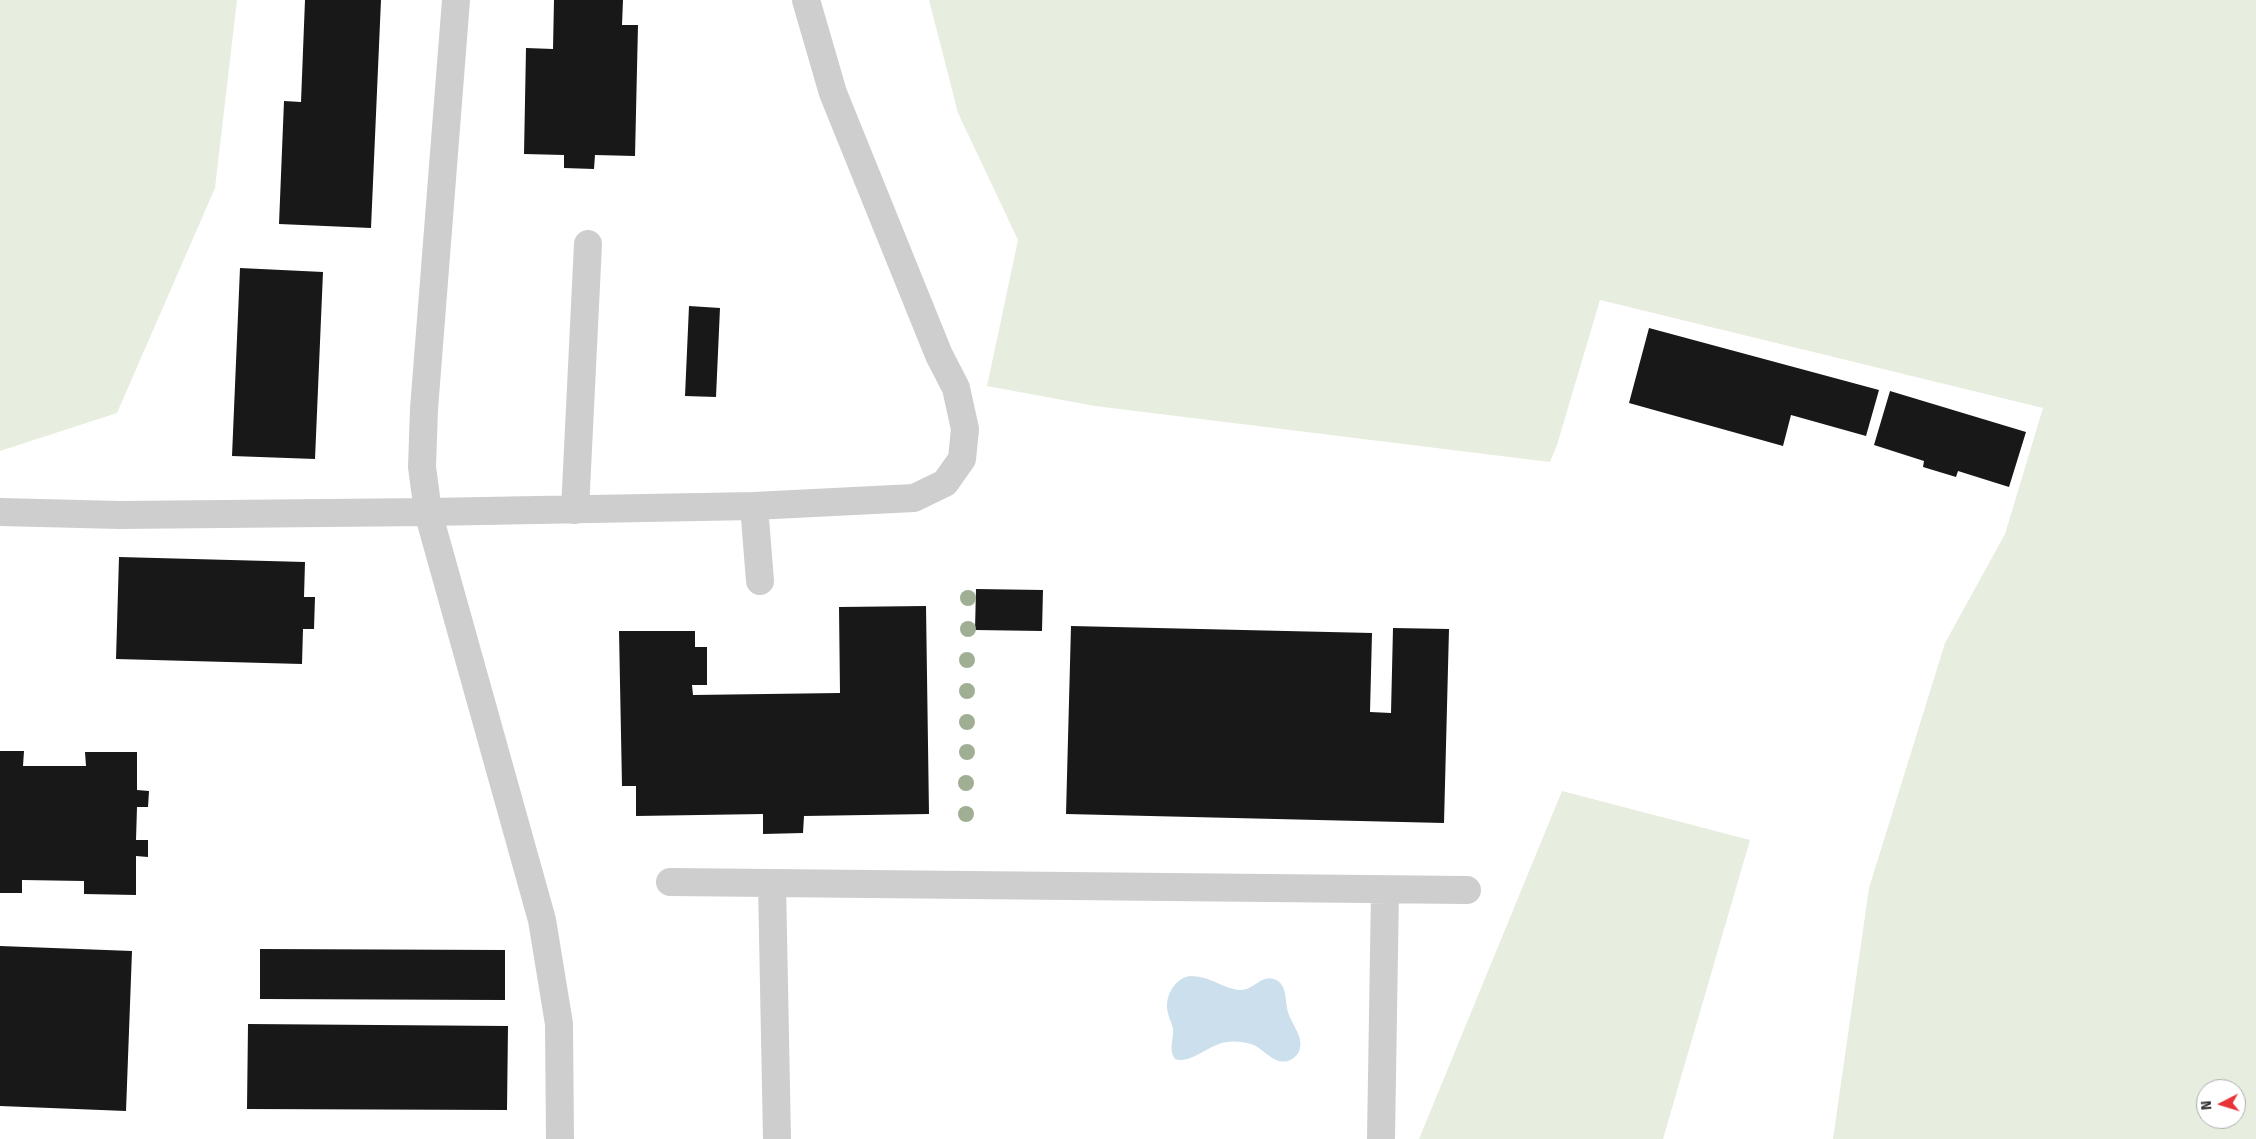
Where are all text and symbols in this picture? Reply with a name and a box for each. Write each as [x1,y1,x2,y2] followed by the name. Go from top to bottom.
[2196,1079,2246,1129] north arrow
[2198,1100,2215,1111] text: N

